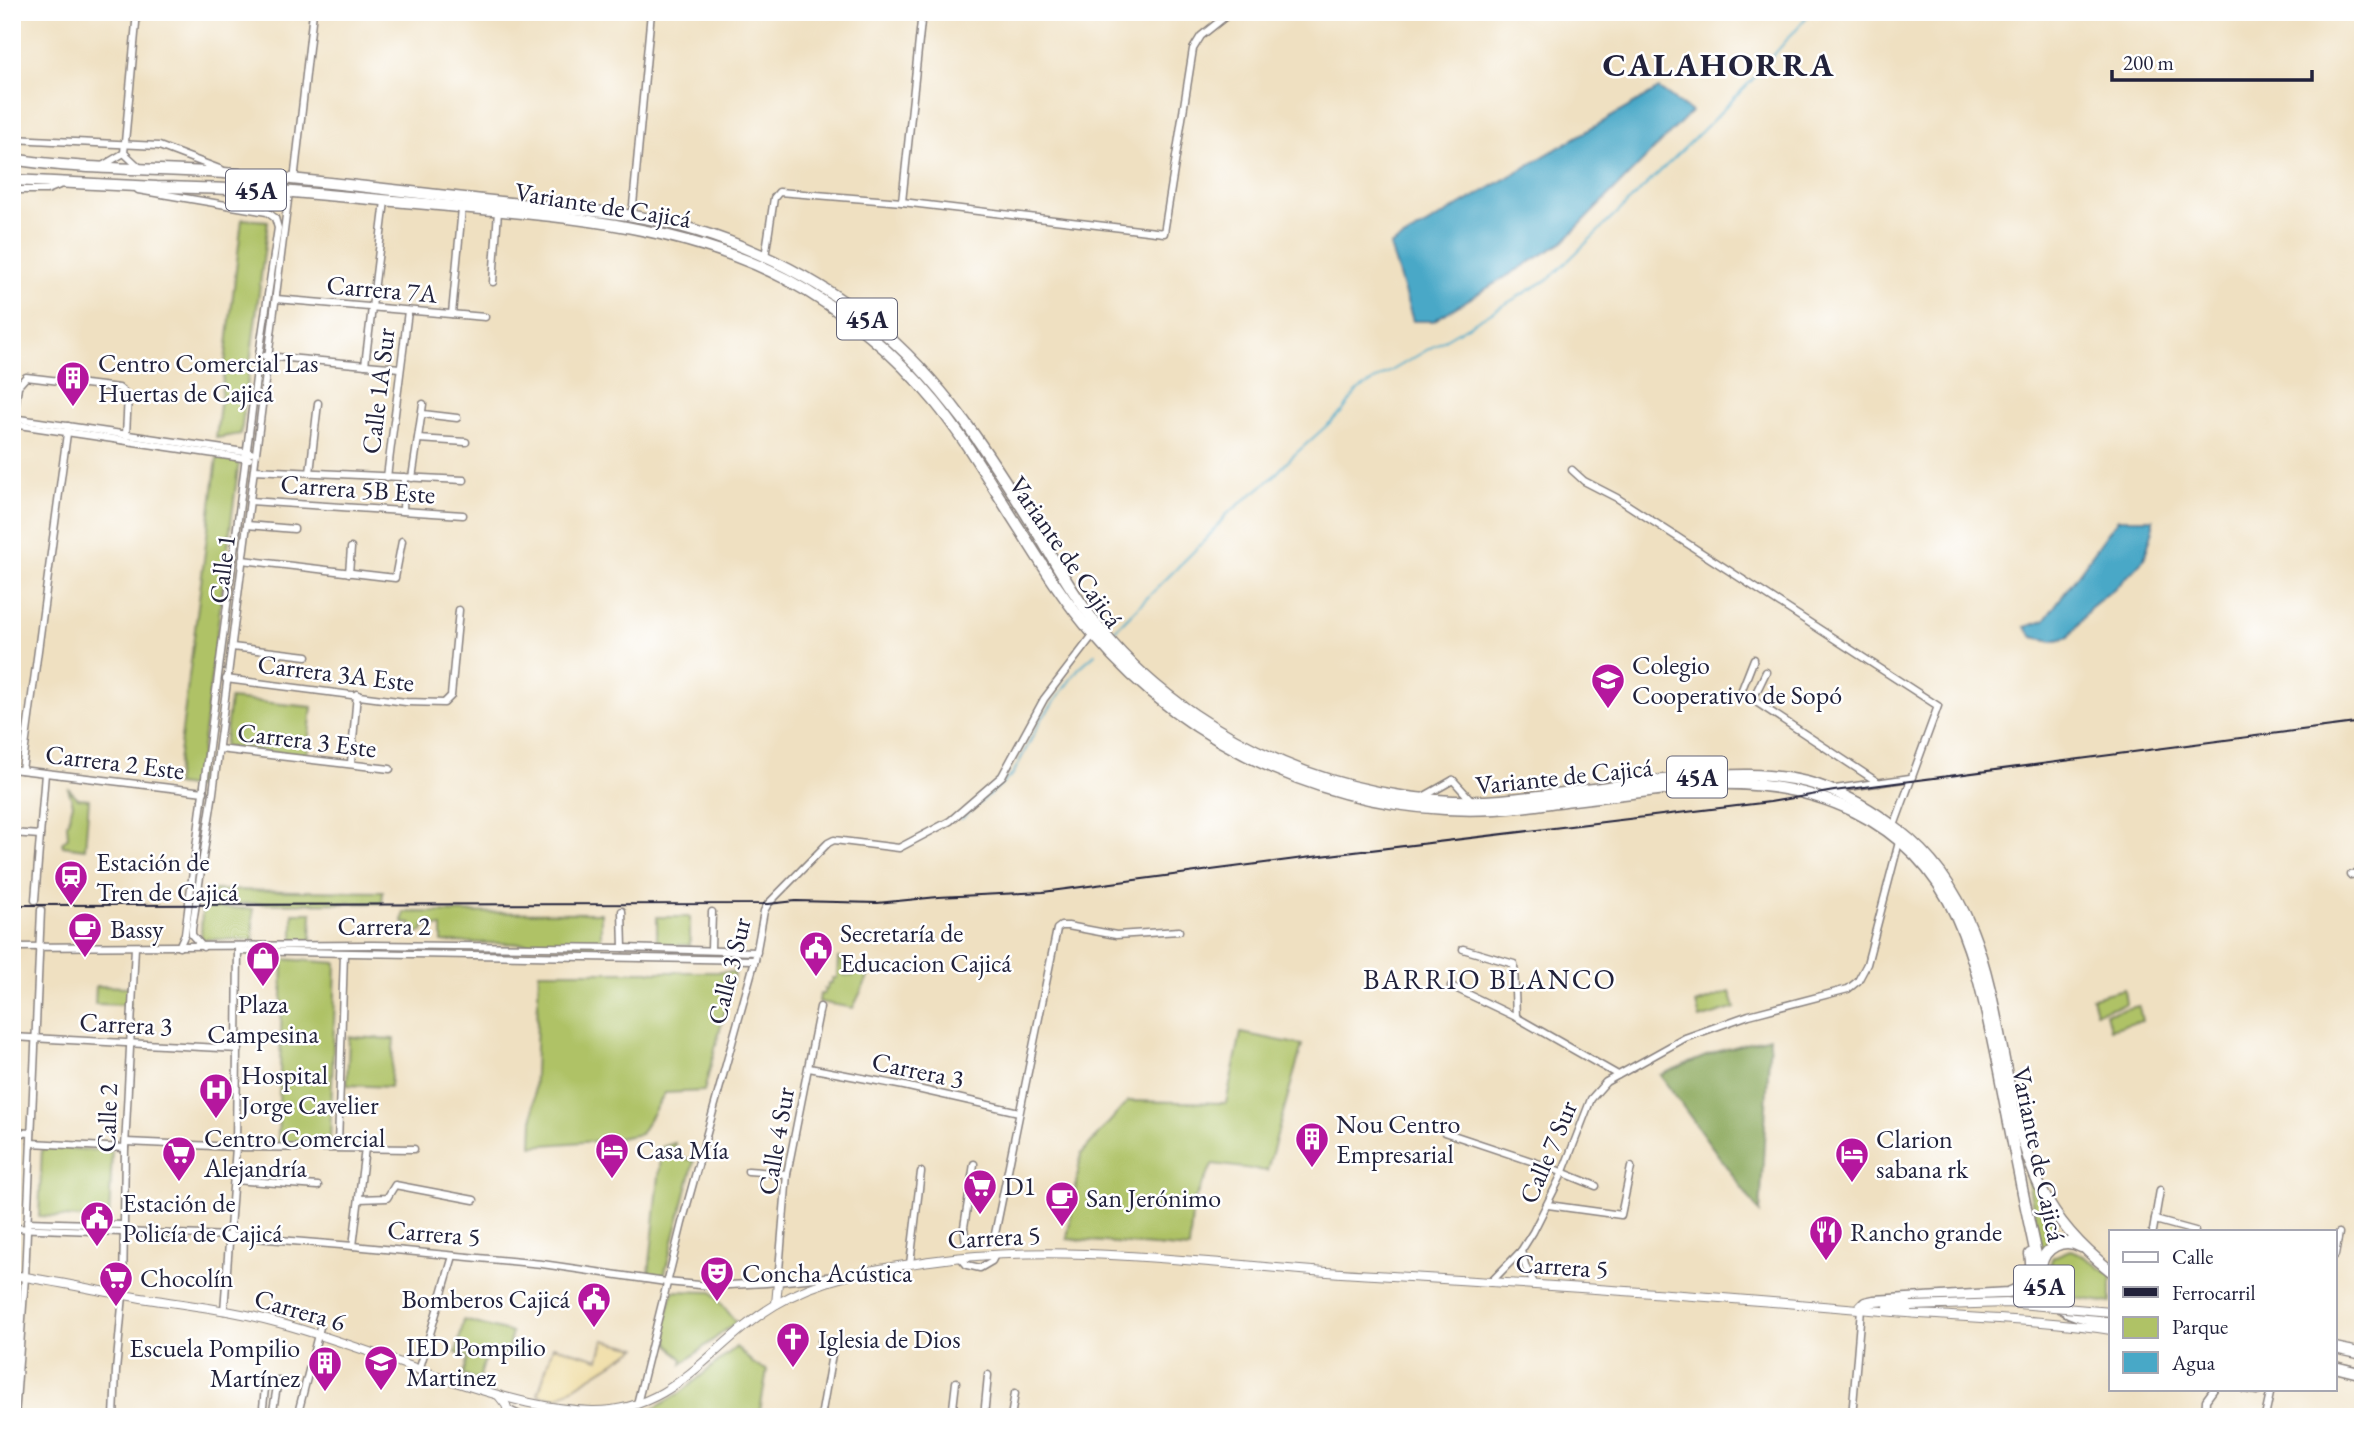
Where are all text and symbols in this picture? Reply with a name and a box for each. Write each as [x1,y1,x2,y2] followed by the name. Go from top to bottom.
[2112,38,2312,82] scale bar
[1603,43,1835,86] district label: CALAHORRA
[2123,49,2174,76] text: 200 m
[226,170,286,210] road number: 45A
[513,174,694,236] street label: Variante de Cajicá
[325,267,440,311] street label: Carrera 7A
[837,298,897,340] road number: 45A
[353,326,403,456] street label: Calle 1A Sur
[98,346,318,410] place label: Centro Comercial Las Huertas de Cajicá
[54,359,92,408] building icon: Centro Comercial Las Huertas de Cajicá
[280,467,436,511] street label: Carrera 5B Este
[1001,469,1131,635] street label: Variante de Cajicá
[201,533,243,605] street label: Calle 1
[256,647,416,699] street label: Carrera 3A Este
[1632,648,1842,712] place label: Colegio Cooperativo de Sopó
[1589,661,1627,710] school or university icon: Colegio Cooperativo de Sopó
[236,715,378,765] street label: Carrera 3 Este
[44,737,186,787] street label: Carrera 2 Este
[1474,750,1655,802] street label: Variante de Cajicá
[1667,756,1727,798] road number: 45A
[96,845,239,909] place label: Estación de Tren de Cajicá
[52,858,90,907] station icon: Estación de Tren de Cajicá
[337,909,431,943] street label: Carrera 2
[66,910,104,959] cafe icon: Bassy
[110,912,164,946] place label: Bassy
[699,914,759,1028] street label: Calle 3 Sur
[840,916,1012,980] place label: Secretaría de Educacion Cajicá
[797,929,835,978] public building icon: Secretaría de Educacion Cajicá
[244,939,282,988] shop icon: Plaza Campesina
[1363,961,1617,997] district label: BARRIO BLANCO
[207,987,319,1051] place label: Plaza Campesina
[79,1005,173,1043] street label: Carrera 3
[869,1044,967,1096] street label: Carrera 3
[239,1058,379,1122] place label: Hospital Jorge Cavelier
[2004,1064,2074,1245] street label: Variante de Cajicá
[197,1071,235,1120] hospital icon: Hospital Jorge Cavelier
[89,1082,125,1153] street label: Calle 2
[750,1084,802,1198] street label: Calle 4 Sur
[1511,1095,1585,1209] street label: Calle 7 Sur
[1336,1107,1460,1171] place label: Nou Centro Empresarial
[1293,1120,1331,1169] building icon: Nou Centro Empresarial
[203,1121,385,1185] place label: Centro Comercial Alejandría
[1876,1122,1969,1186] place label: Clarion sabana rk
[593,1131,631,1180] hotel icon: Casa Mía
[636,1133,730,1167] place label: Casa Mía
[160,1134,198,1183] supermarket icon: Centro Comercial Alejandría
[1833,1135,1871,1184] hotel icon: Clarion sabana rk
[961,1167,999,1216] supermarket icon: D1
[1004,1169,1036,1203] place label: D1
[1043,1179,1081,1228] cafe icon: San Jerónimo
[1086,1181,1221,1215] place label: San Jerónimo
[122,1186,283,1250] place label: Estación de Policía de Cajicá
[78,1199,116,1248] public building icon: Estación de Policía de Cajicá
[386,1212,482,1254] street label: Carrera 5
[1807,1213,1845,1262] restaurant icon: Rancho grande
[1850,1215,2002,1249] place label: Rancho grande
[947,1218,1041,1256] street label: Carrera 5
[2109,1230,2336,1390] legend
[2172,1243,2214,1270] text: Calle
[1514,1246,1610,1286] street label: Carrera 5
[698,1254,736,1303] theatre icon: Concha Acústica
[742,1256,913,1290] place label: Concha Acústica
[97,1259,135,1308] supermarket icon: Chocolín
[140,1261,234,1295] place label: Chocolín
[2014,1266,2074,1306] road number: 45A
[2172,1279,2256,1306] text: Ferrocarril
[575,1280,613,1329] public building icon: Bomberos Cajicá
[251,1281,349,1339] street label: Carrera 6
[402,1282,571,1316] place label: Bomberos Cajicá
[2172,1313,2228,1340] text: Parque
[774,1320,812,1369] church icon: Iglesia de Dios
[818,1322,961,1356] place label: Iglesia de Dios
[406,1330,546,1394] place label: IED Pompilio Martinez
[129,1331,300,1395] place label: Escuela Pompilio Martínez
[362,1343,400,1392] school or university icon: IED Pompilio Martinez
[306,1344,344,1393] building icon: Escuela Pompilio Martínez
[2171,1349,2216,1376] text: Agua

